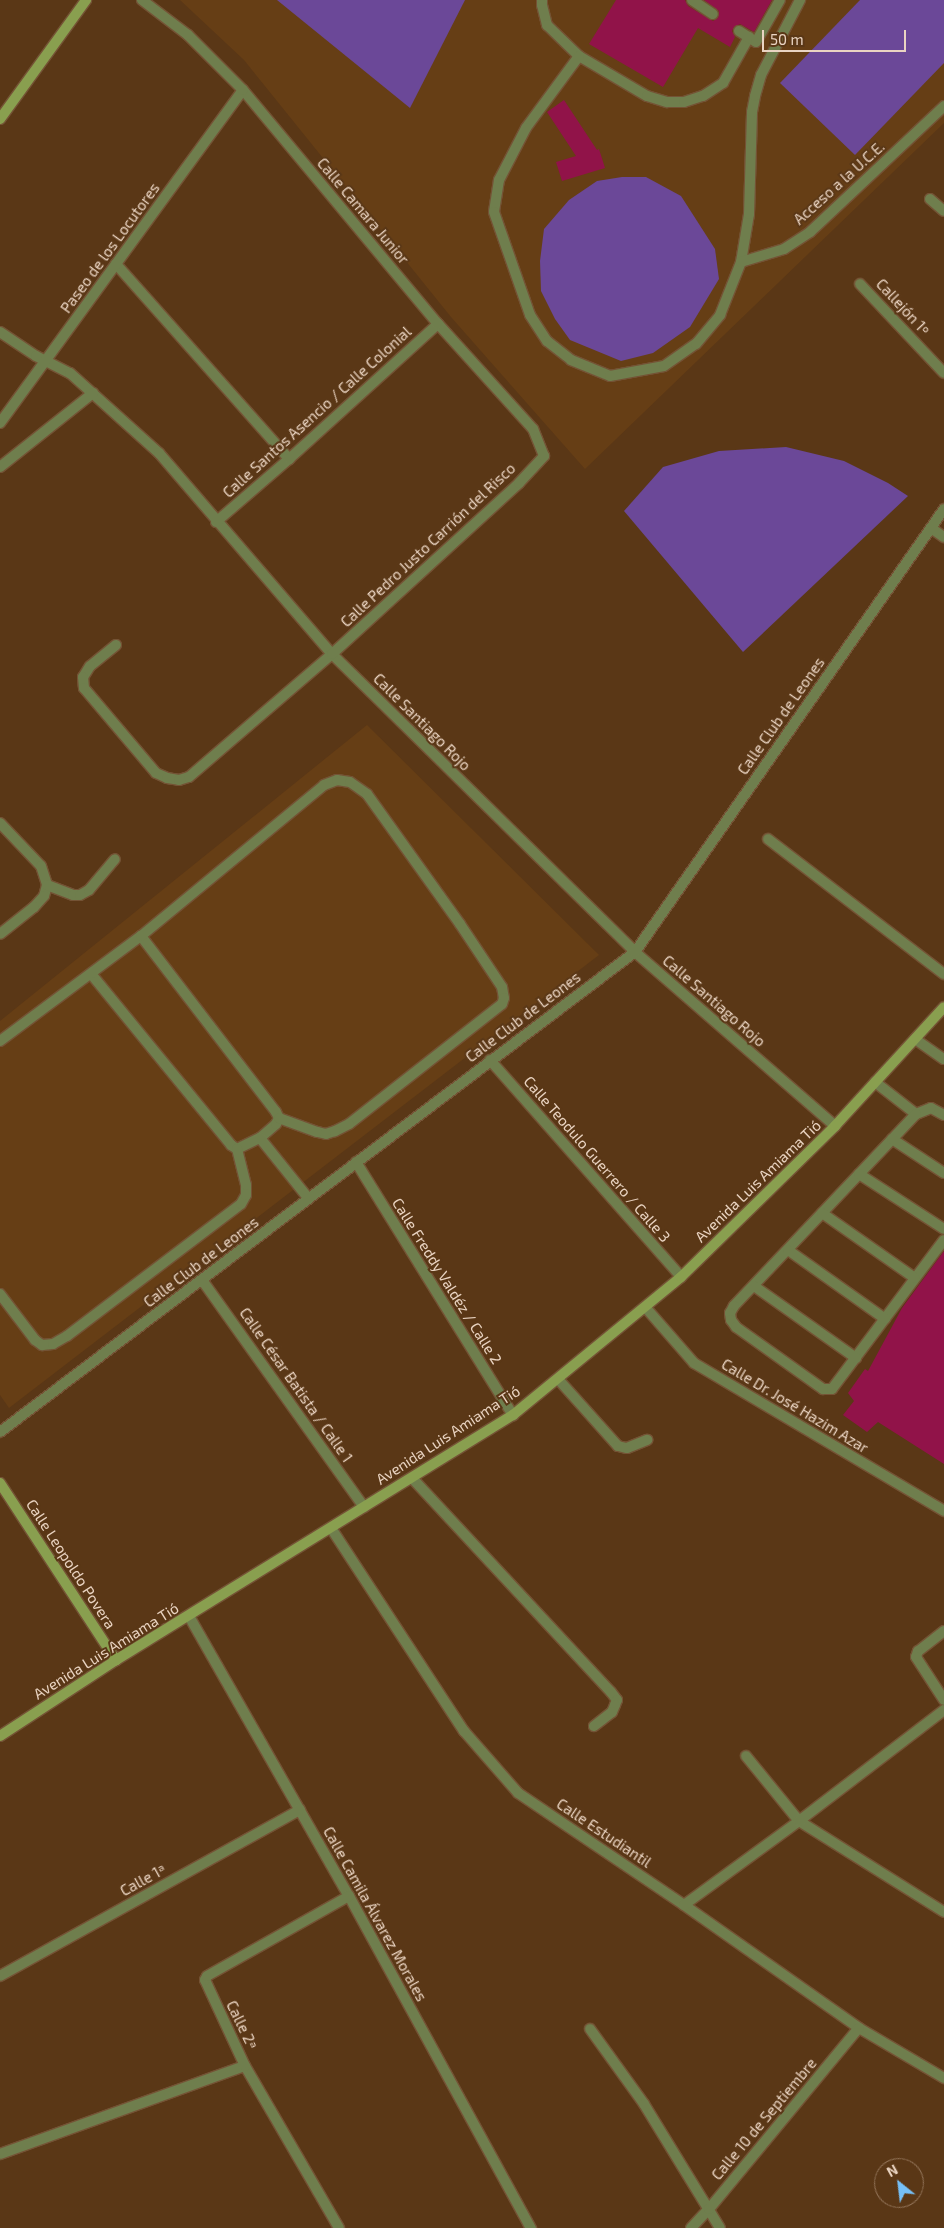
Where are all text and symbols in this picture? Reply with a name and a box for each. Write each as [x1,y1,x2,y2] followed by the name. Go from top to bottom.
[764,20,908,52] scale bar
[770,30,804,48] text: 50 m
[790,138,888,228] street label: Acceso a la U.C.E.
[313,154,413,268] street label: Calle Camara Junior
[57,179,163,317] street label: Paseo de los Locutores
[872,275,934,339] street label: Callejón 1º
[219,322,415,502] street label: Calle Santos Asencio / Calle Colonial
[337,459,519,631] street label: Calle Pedro Justo Carrión del Risco
[734,654,828,778] street label: Calle Club de Leones
[370,670,474,774] street label: Calle Santiago Rojo
[659,951,769,1051] street label: Calle Santiago Rojo
[462,968,584,1066] street label: Calle Club de Leones
[520,1072,674,1246] street label: Calle Teodulo Guerrero / Calle 3
[691,1116,825,1246] street label: Avenida Luis Amiama Tió
[388,1194,506,1368] street label: Calle Freddy Valdéz / Calle 2
[140,1213,262,1311] street label: Calle Club de Leones
[236,1304,356,1466] street label: Calle César Batista / Calle 1
[718,1355,872,1457] street label: Calle Dr. José Hazim Azar
[372,1382,524,1488] street label: Avenida Luis Amiama Tió
[22,1496,120,1632] street label: Calle Leopoldo Povera
[30,1599,182,1703] street label: Avenida Luis Amiama Tió
[553,1795,655,1871] street label: Calle Estudiantil
[319,1823,431,2005] street label: Calle Camila Álvarez Morales
[117,1860,169,1900] street label: Calle 1ª
[222,1998,262,2052] street label: Calle 2ª
[708,2054,820,2184] street label: Calle 10 de Septiembre
[874,2158,924,2208] north arrow
[883,2160,901,2180] text: N

